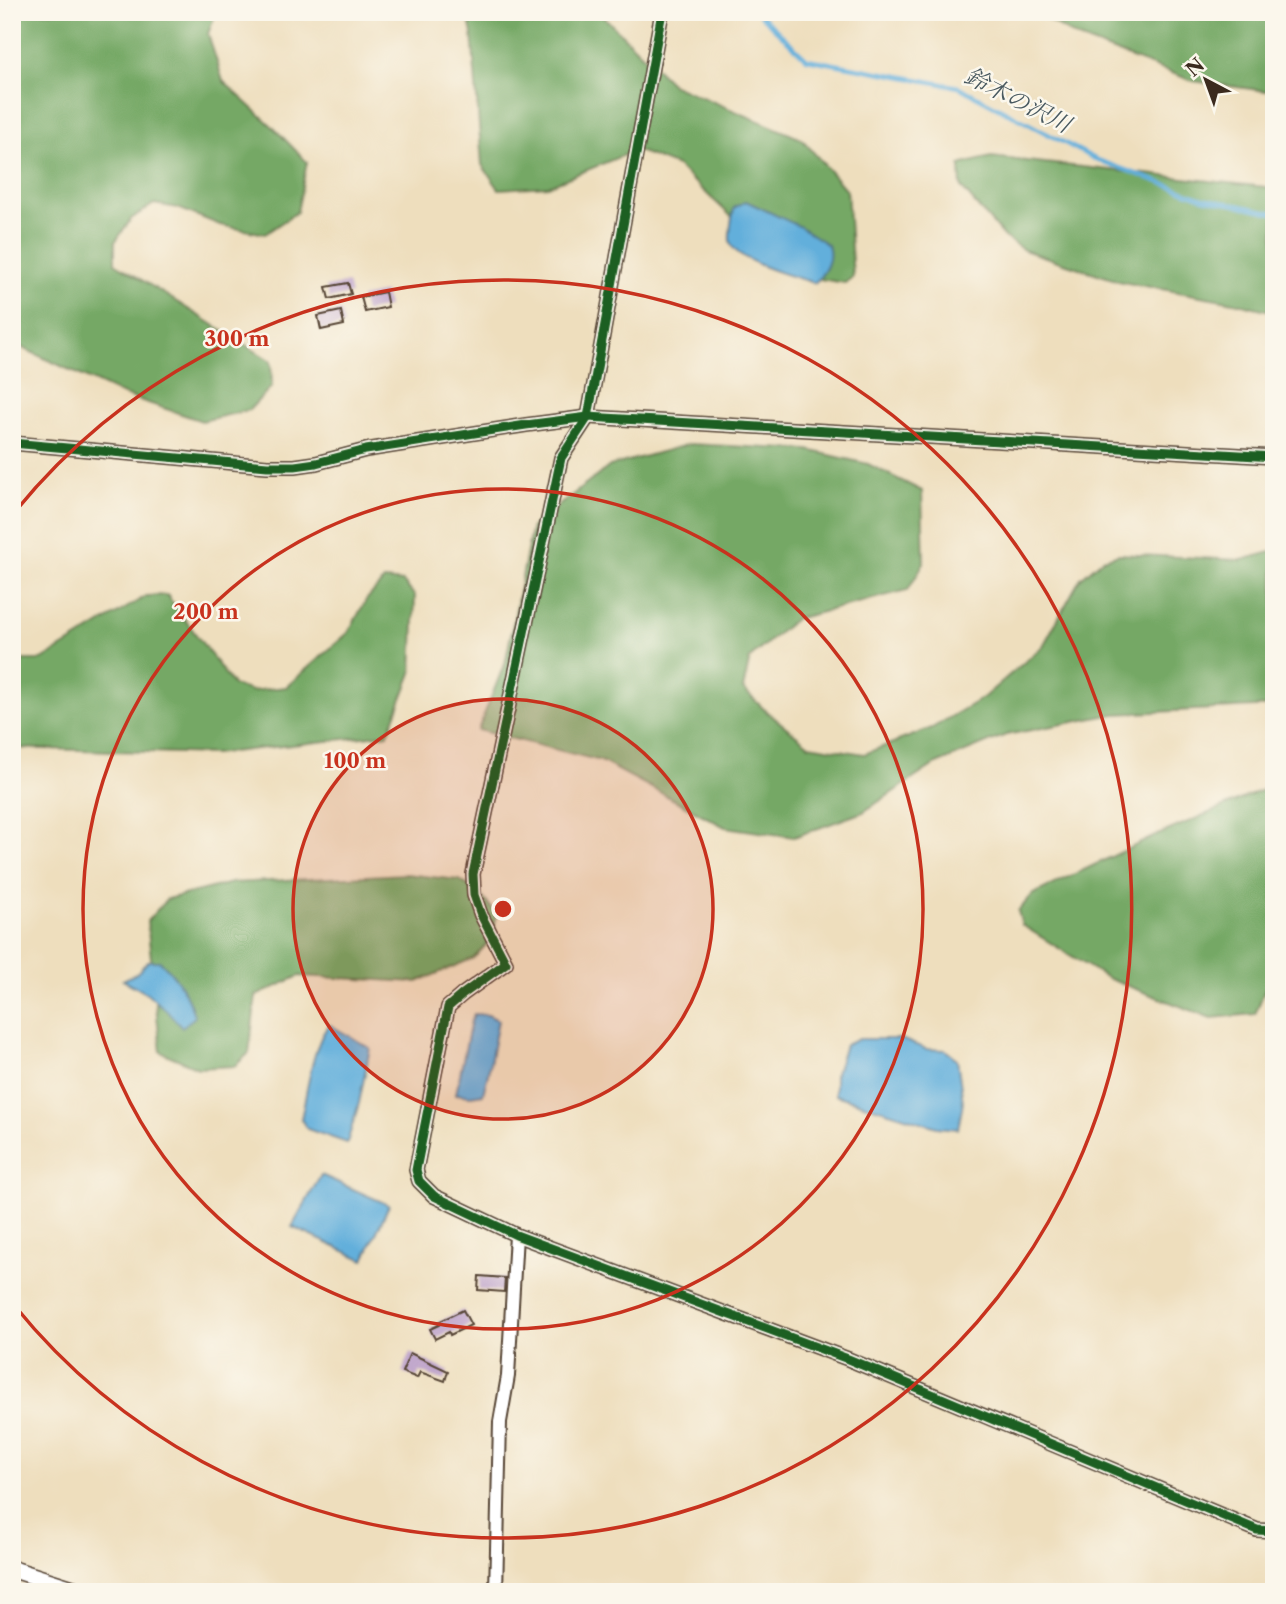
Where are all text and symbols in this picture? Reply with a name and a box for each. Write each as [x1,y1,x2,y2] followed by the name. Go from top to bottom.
[1170,46,1240,116] north arrow
[1181,53,1209,82] text: N
[960,61,1078,140] water label: 鈴木の沢川
[205,326,269,351] text: 300 m
[173,599,239,624] text: 200 m
[324,748,386,773] text: 100 m
[491,897,515,921] centre of rings

